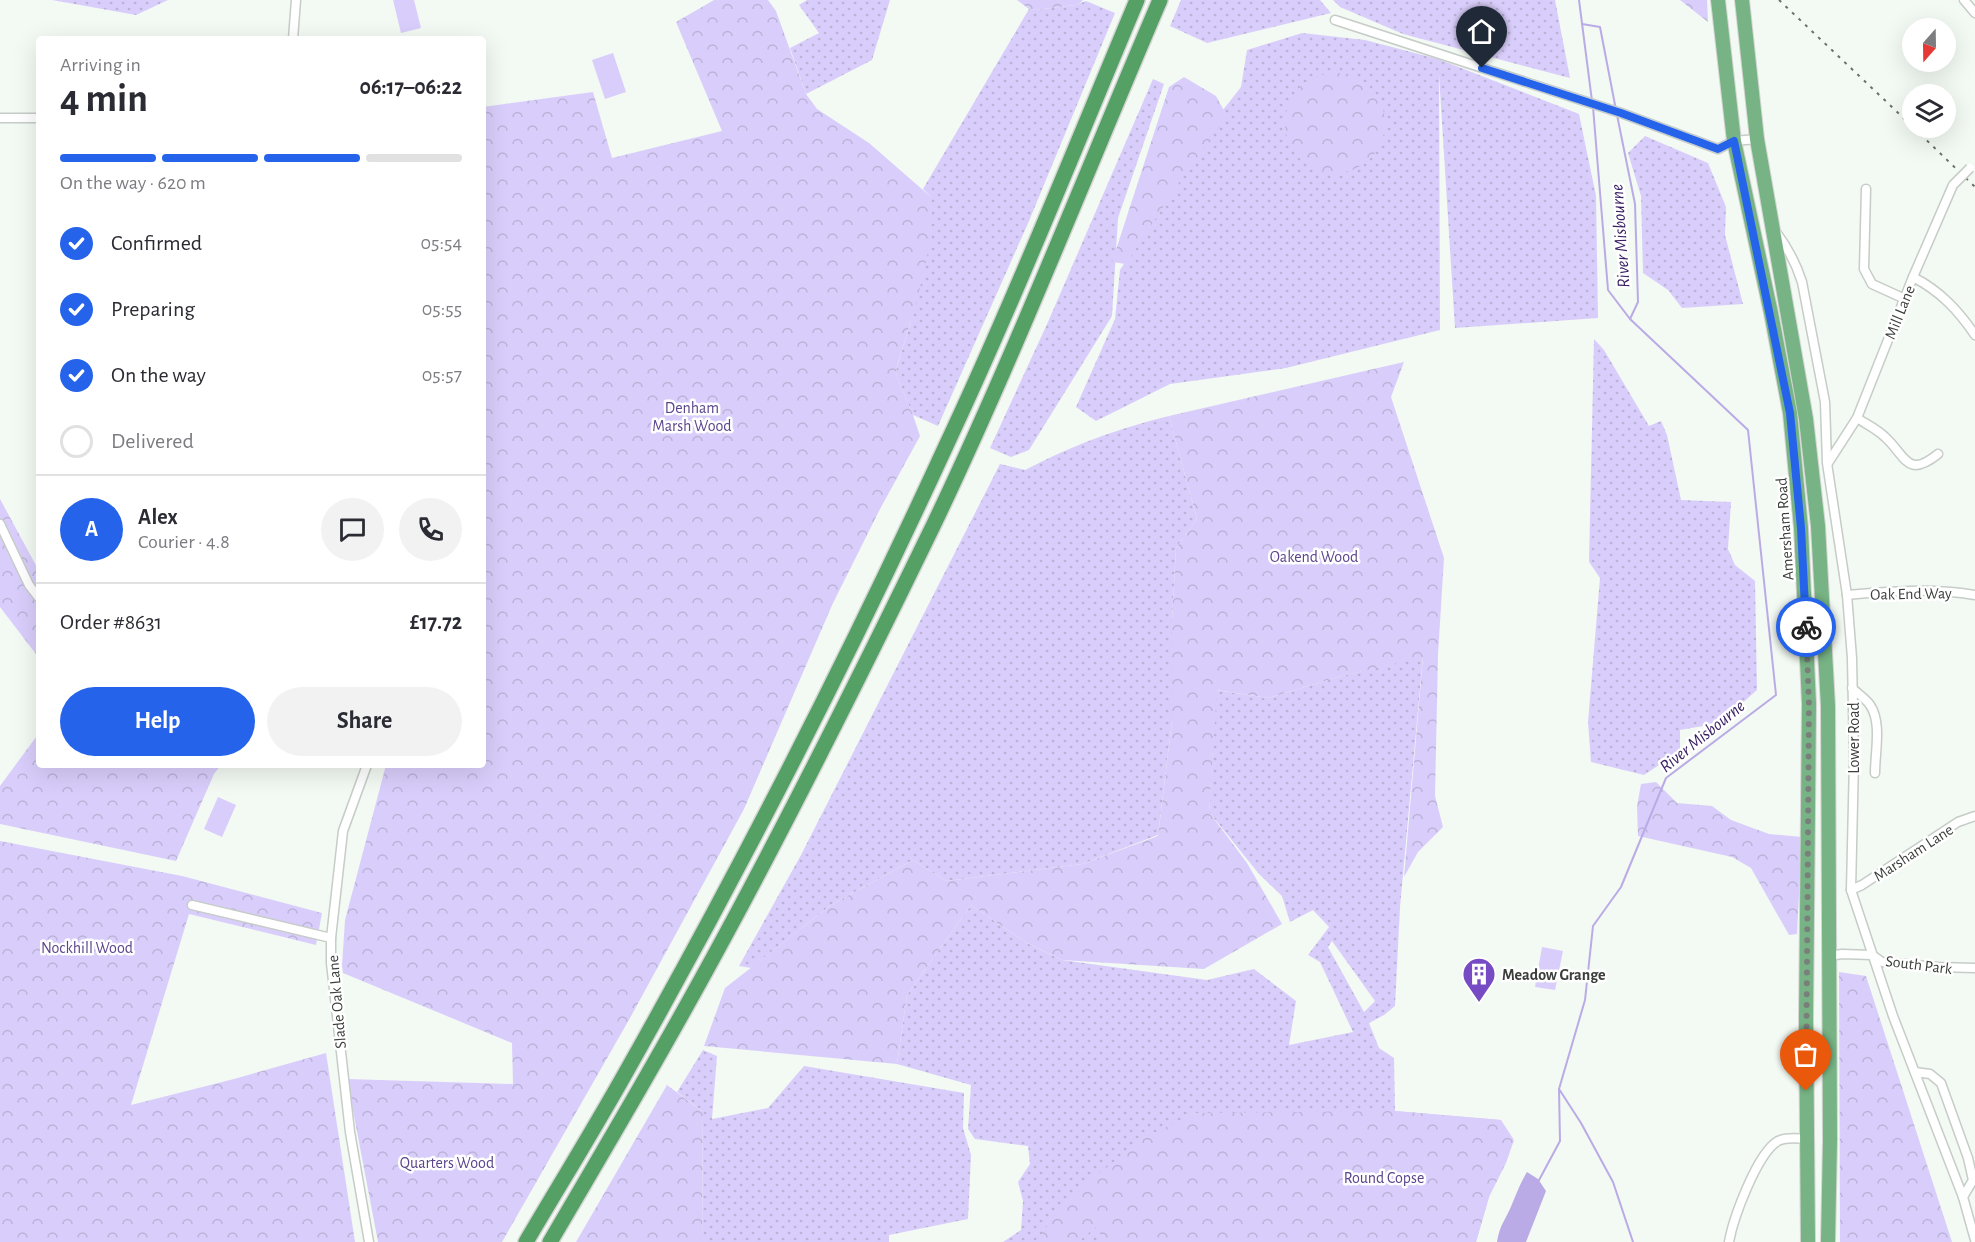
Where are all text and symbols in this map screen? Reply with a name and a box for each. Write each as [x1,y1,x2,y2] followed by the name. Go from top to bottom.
[1456,6,1507,68] pin
[1465,15,1498,48] icon: home
[1902,18,1956,72] north arrow
[1902,18,1956,138] map controls
[60,55,141,75] text: Arriving in
[359,76,462,98] text: 06:17–06:22
[60,80,148,119] text: 4 min
[1902,84,1956,138] button: layers
[60,173,206,193] text: On the way · 620 m
[1608,183,1634,288] water label: River Misbourne
[60,227,93,260] icon: check
[111,232,202,254] text: Confirmed
[421,233,462,253] text: 05:54
[1882,283,1918,342] street label: Mill Lane
[60,293,93,326] icon: check
[111,298,195,320] text: Preparing
[422,299,462,319] text: 05:55
[60,359,93,392] icon: check
[111,364,206,386] text: On the way
[422,365,462,385] text: 05:57
[652,400,732,434] park label: Denham Marsh Wood
[111,430,194,452] text: Delivered
[1773,477,1797,581] street label: Amersham Road
[321,498,384,561] button: chat
[399,498,462,561] button: phone
[138,506,178,528] text: Alex
[85,518,98,540] text: A
[138,532,230,552] text: Courier · 4.8
[1270,549,1358,565] park label: Oakend Wood
[1870,585,1952,604] street label: Oak End Way
[1776,597,1836,657] courier
[60,611,162,633] text: Order #8631
[410,611,462,633] text: £17.72
[1790,611,1823,644] icon: bike
[60,687,255,756] button: Help
[267,687,462,756] button: Share
[1657,697,1749,776] water label: River Misbourne
[1846,702,1862,774] street label: Lower Road
[1871,821,1956,884] street label: Marsham Lane
[41,940,133,956] park label: Nockhill Wood
[1885,953,1954,977] street label: South Park
[325,954,349,1049] street label: Slade Oak Lane
[1461,956,1497,1003] building icon: Meadow Grange
[1502,967,1606,983] place label: Meadow Grange
[1780,1029,1831,1091] pin
[1789,1038,1822,1071] icon: bag
[400,1155,494,1172] park label: Quarters Wood
[1344,1170,1424,1186] park label: Round Copse

